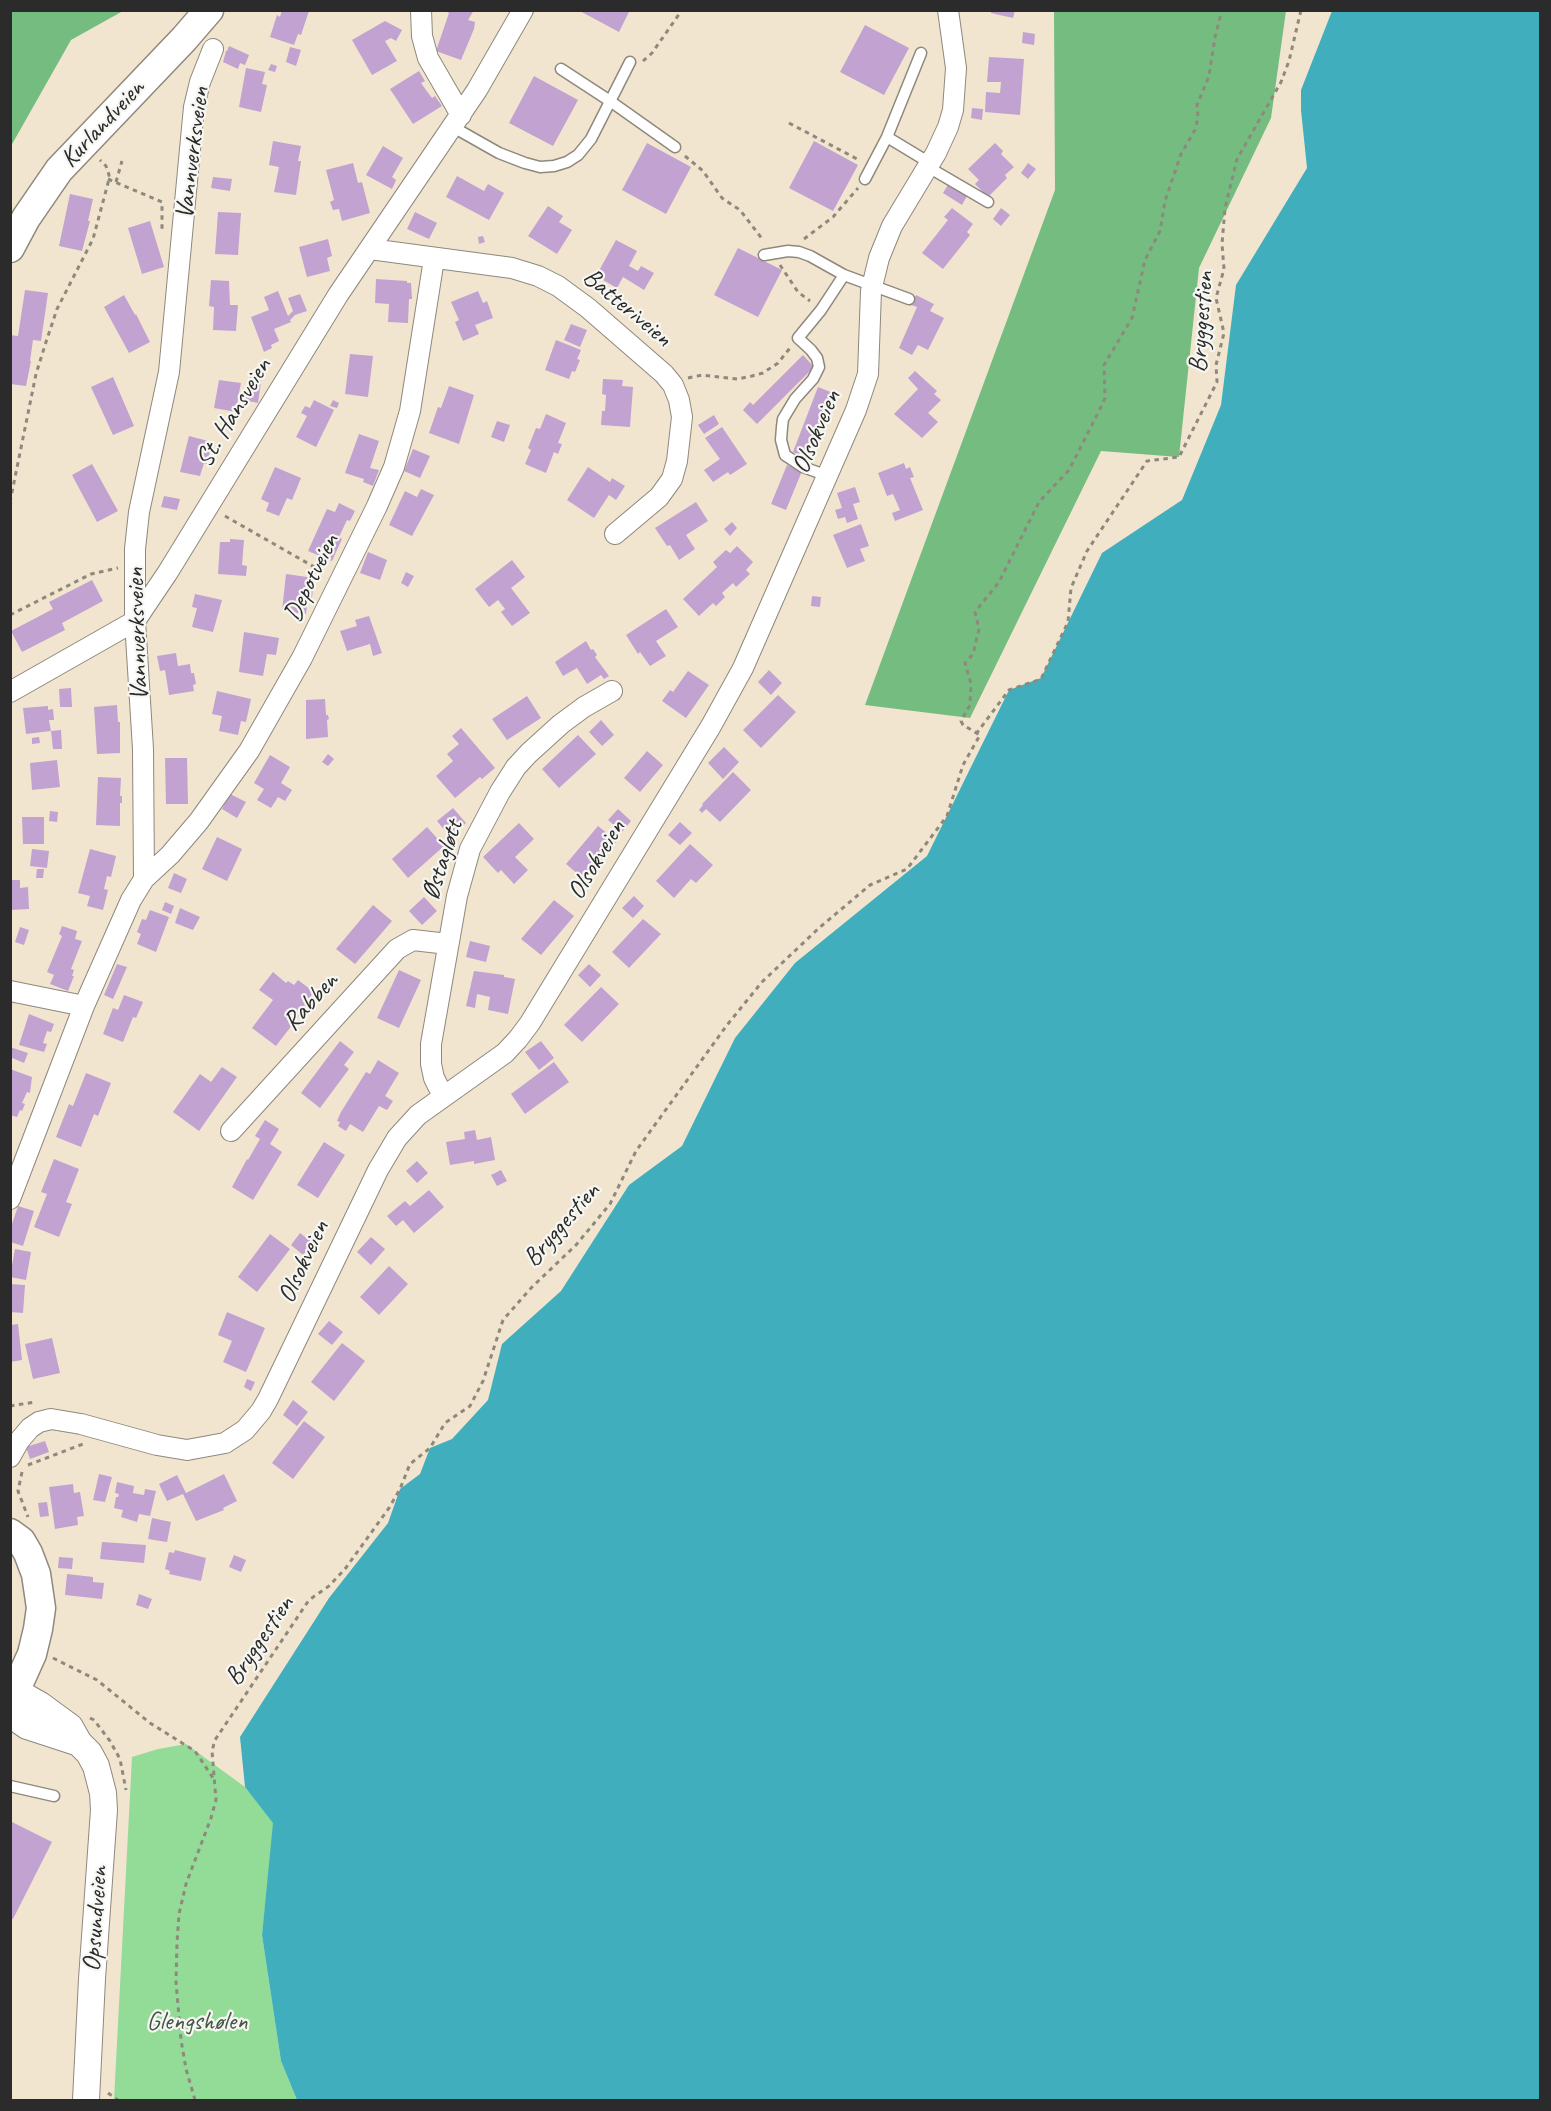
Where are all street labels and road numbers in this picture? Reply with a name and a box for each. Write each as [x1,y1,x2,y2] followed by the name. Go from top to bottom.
[54,73,152,175] street label: Kurlandveien
[169,85,217,221] street label: Vannverksveien
[576,262,678,354] street label: Batteriveien
[1183,270,1221,374] street label: Bryggestien
[189,353,279,473] street label: St. Hansveien
[786,386,848,478] street label: Olsokveien
[278,529,346,627] street label: Depotveien
[120,567,156,701] street label: Vannverksveien
[561,815,633,905] street label: Olsokveien
[416,816,470,904] street label: Østagløtt
[277,966,345,1038] street label: Rabben
[517,1177,607,1273] street label: Bryggestien
[271,1216,337,1308] street label: Olsokveien
[219,1590,301,1692] street label: Bryggestien
[77,1865,115,1973] street label: Opsundveien

